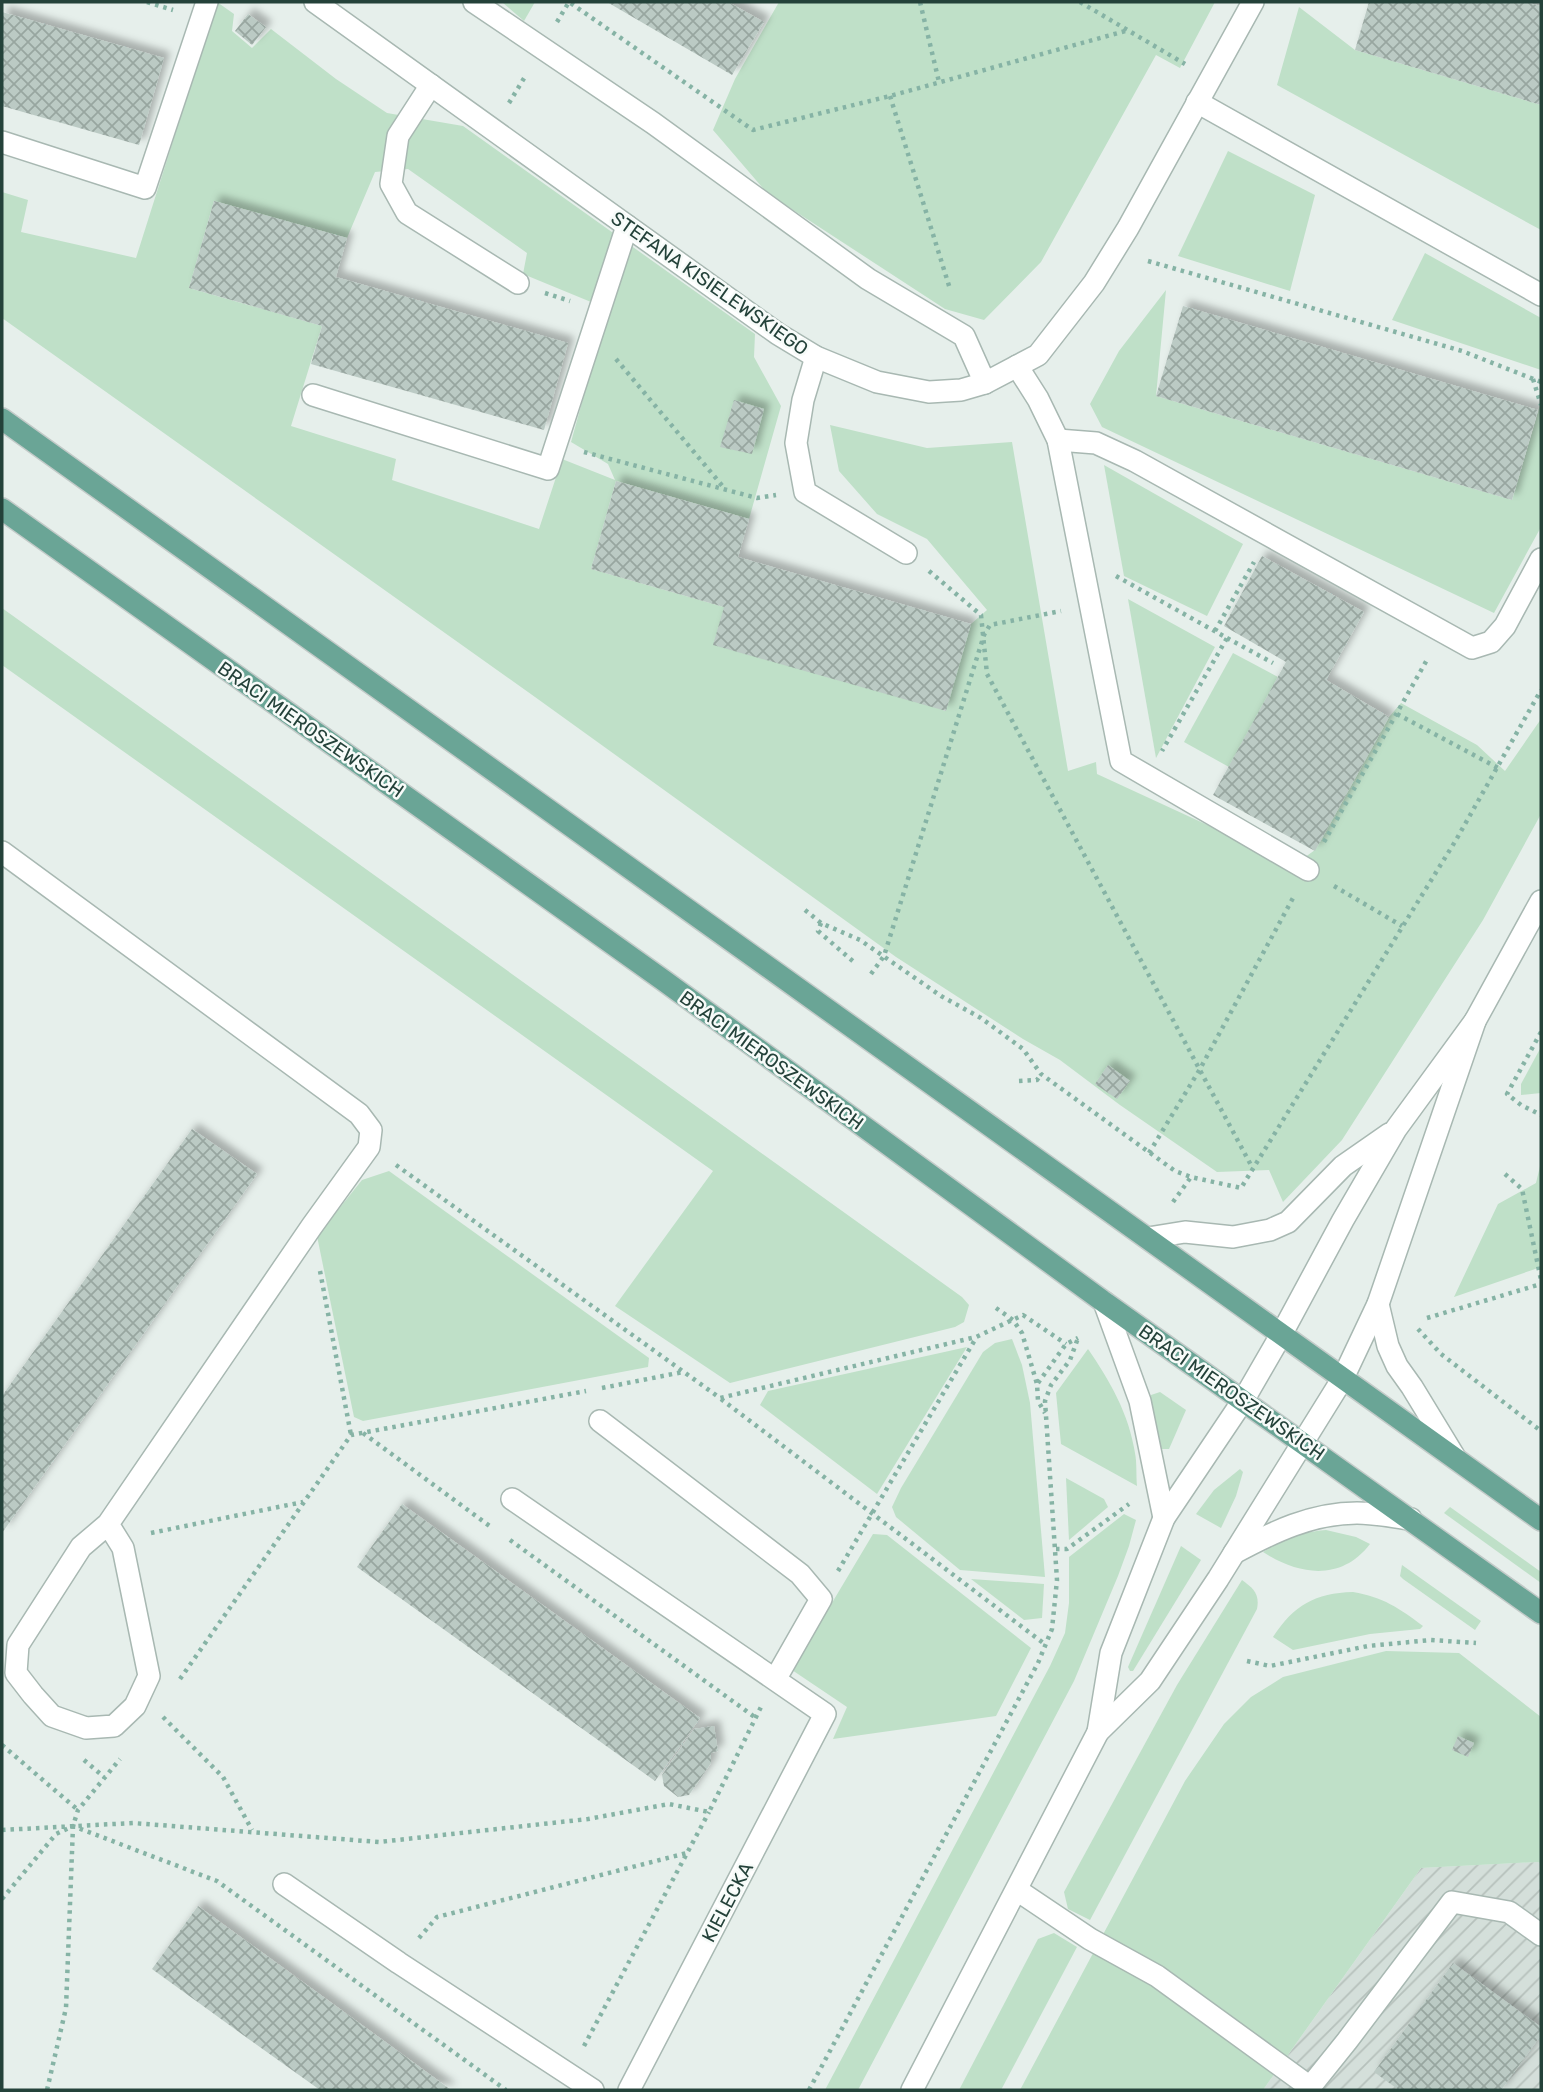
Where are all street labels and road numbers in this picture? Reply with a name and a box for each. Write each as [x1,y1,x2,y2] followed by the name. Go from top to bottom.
[607,207,813,360] street label: STEFANA KISIELEWSKIEGO
[213,656,408,802] street label: BRACI MIEROSZEWSKICH
[675,986,868,1135] street label: BRACI MIEROSZEWSKICH
[1134,1319,1329,1465] street label: BRACI MIEROSZEWSKICH
[697,1858,758,1946] street label: KIELECKA

